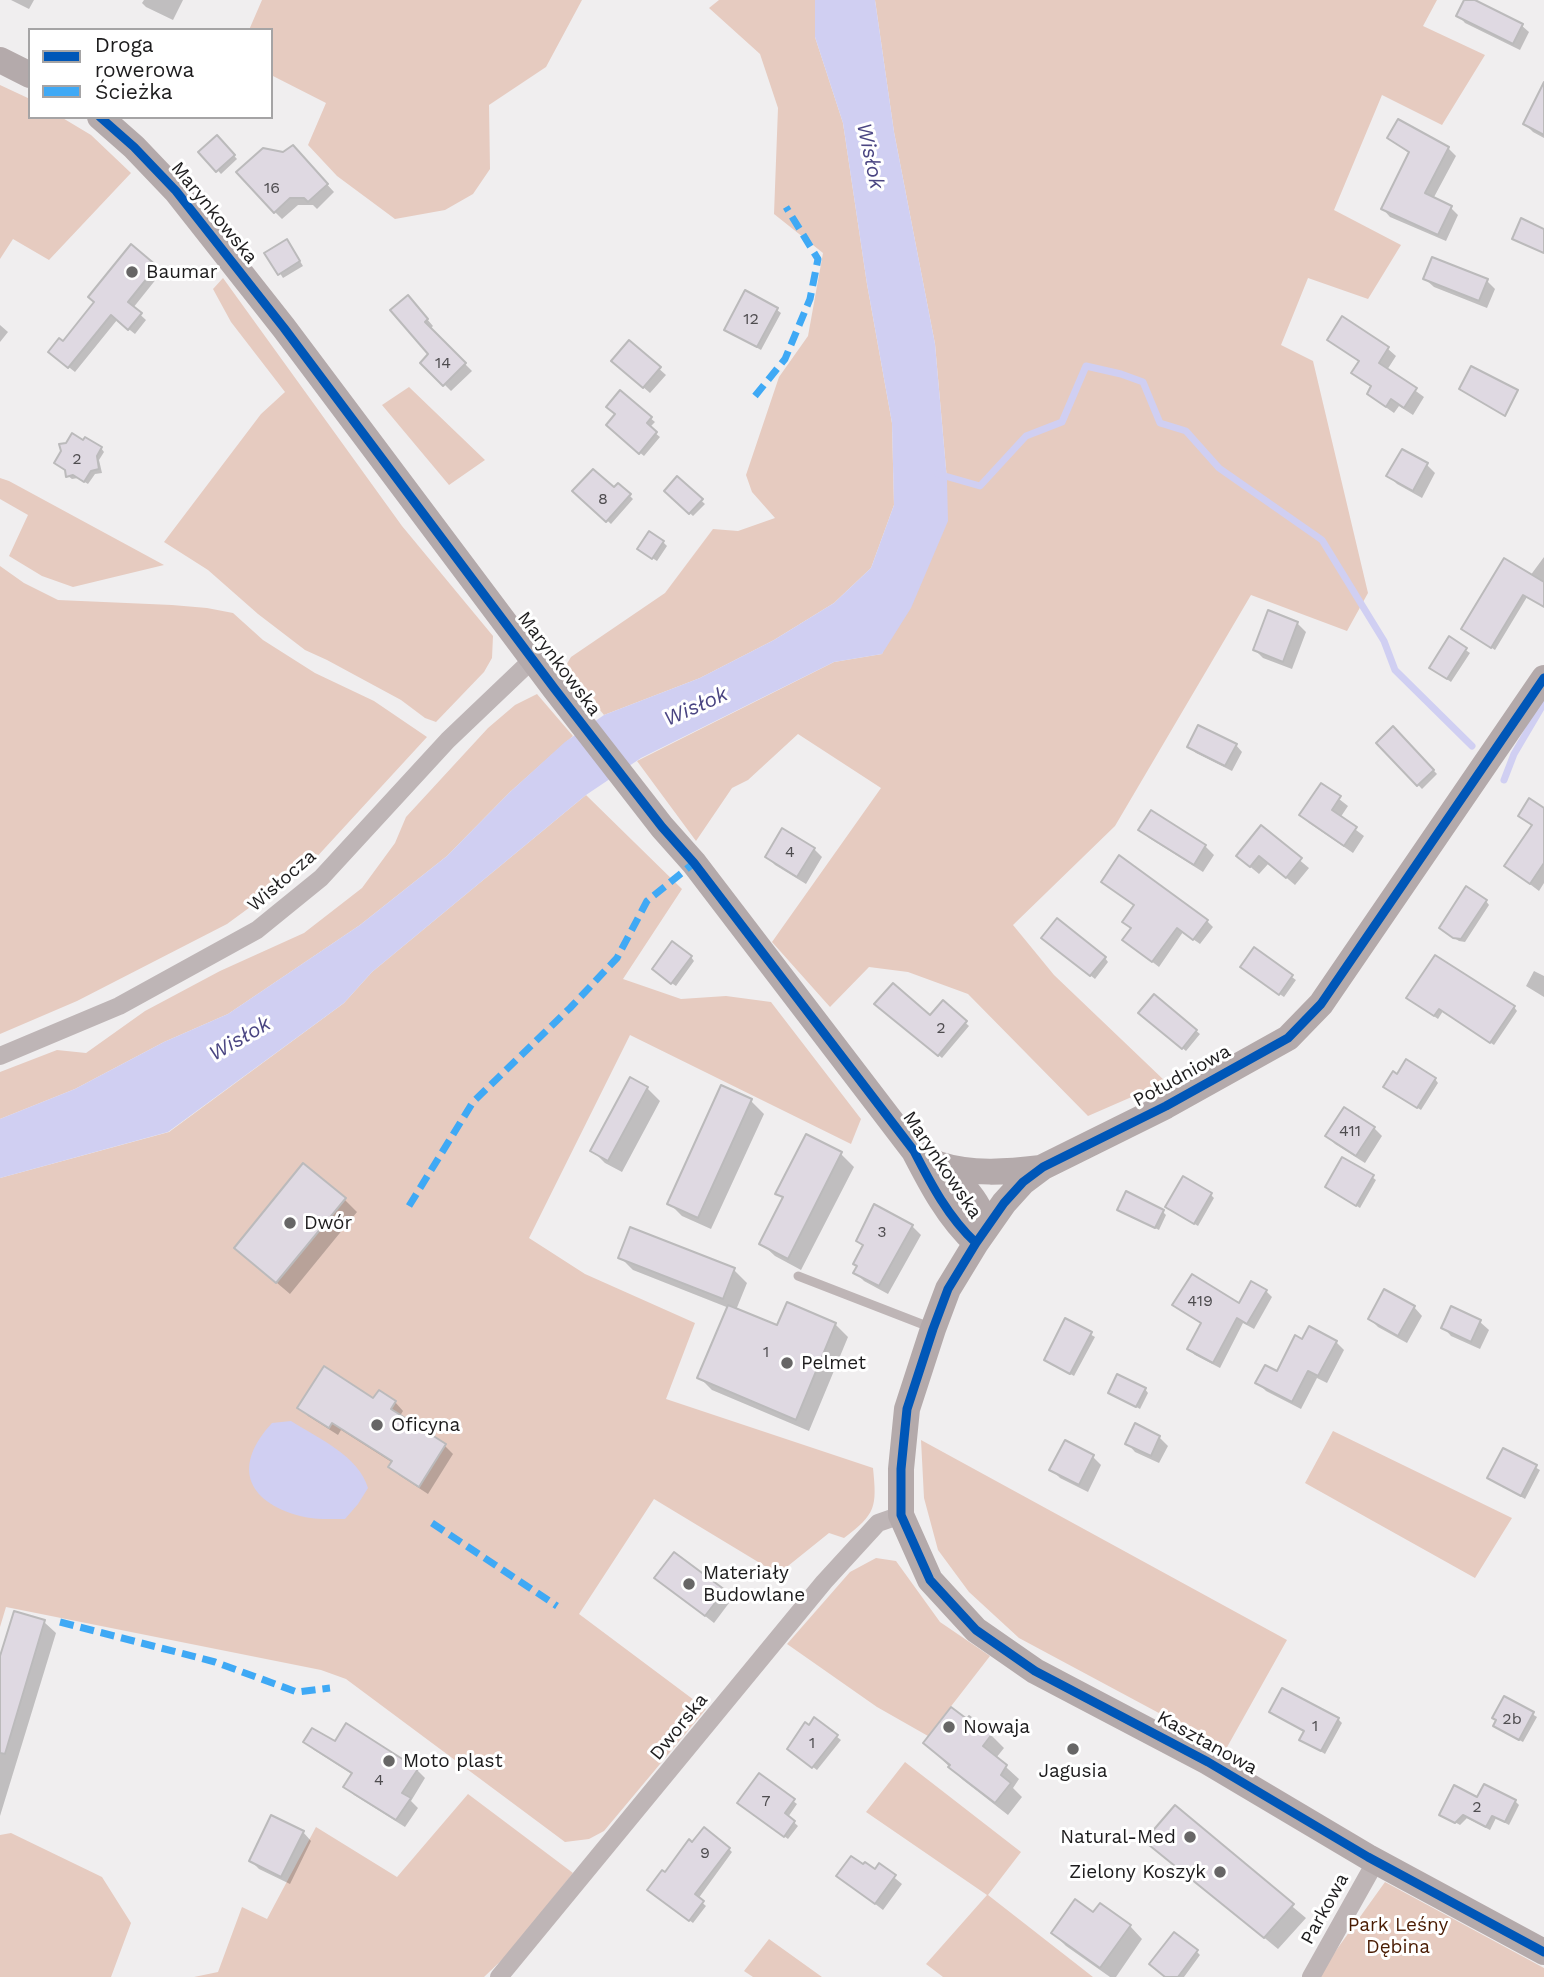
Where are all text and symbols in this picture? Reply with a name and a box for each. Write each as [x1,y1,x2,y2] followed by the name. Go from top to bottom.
[28,28,273,119] legend
[95,32,194,82] text: Droga rowerowa
[95,79,173,104] text: Ścieżka
[851,120,889,192] water label: Wisłok
[166,157,262,269] street label: Marynkowska
[264,178,280,198] house number: 16
[146,261,217,283] place label: Baumar
[124,264,140,280] marker: Baumar
[743,309,759,329] house number: 12
[435,353,451,373] house number: 14
[72,449,82,469] house number: 2
[598,489,608,509] house number: 8
[512,607,606,721] street label: Marynkowska
[660,682,732,732] water label: Wisłok
[785,842,795,862] house number: 4
[243,845,321,917] street label: Wisłocza
[205,1011,275,1067] water label: Wisłok
[936,1018,946,1038] house number: 2
[1129,1040,1235,1112] street label: Południowa
[898,1107,986,1223] street label: Marynkowska
[1339,1121,1361,1141] house number: 411
[304,1212,352,1234] place label: Dwór
[282,1215,298,1231] marker: Dwór
[877,1222,887,1242] house number: 3
[1187,1291,1213,1311] house number: 419
[763,1342,769,1362] house number: 1
[801,1352,866,1374] place label: Pelmet
[779,1355,795,1371] marker: Pelmet
[391,1414,460,1436] place label: Oficyna
[369,1417,385,1433] marker: Oficyna
[703,1562,805,1606] place label: Materiały Budowlane
[681,1576,697,1592] marker: Materiały Budowlane
[645,1689,713,1765] street label: Dworska
[1153,1706,1261,1780] street label: Kasztanowa
[1502,1709,1522,1729] house number: 2b
[963,1716,1030,1738] place label: Nowaja
[1312,1716,1318,1736] house number: 1
[941,1719,957,1735] marker: Nowaja
[809,1733,815,1753] house number: 1
[1065,1741,1081,1757] marker: Jagusia
[403,1750,503,1772] place label: Moto plast
[381,1753,397,1769] marker: Moto plast
[1039,1760,1107,1782] place label: Jagusia
[374,1770,384,1790] house number: 4
[762,1791,770,1811] house number: 7
[1472,1797,1482,1817] house number: 2
[1060,1826,1176,1848] place label: Natural-Med
[1182,1829,1198,1845] marker: Natural-Med
[700,1843,710,1863] house number: 9
[1069,1861,1206,1883] place label: Zielony Koszyk
[1212,1864,1228,1880] marker: Zielony Koszyk
[1296,1869,1354,1949] street label: Parkowa
[1348,1914,1448,1958] park label: Park Leśny Dębina

